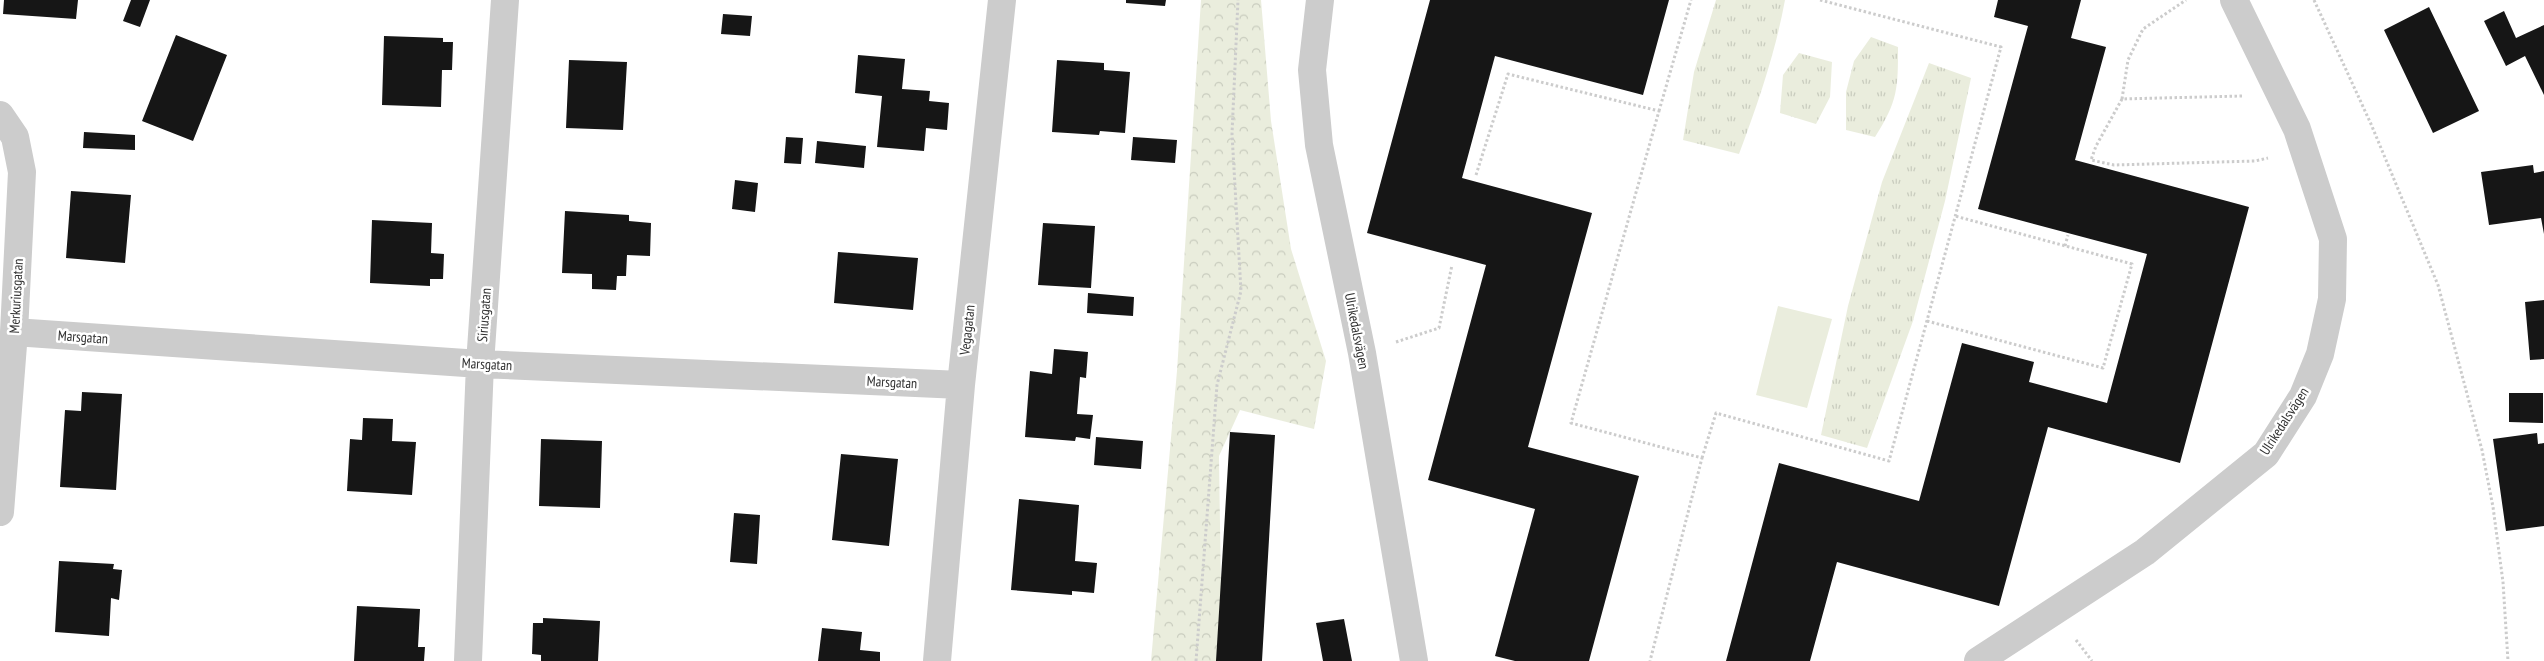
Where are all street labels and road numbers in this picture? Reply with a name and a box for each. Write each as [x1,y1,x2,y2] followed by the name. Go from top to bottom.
[5,258,27,334] street label: Merkuriusgatan
[473,287,495,343] street label: Siriusgatan
[1341,291,1373,371] street label: Ulrikedalsvägen
[955,304,979,357] street label: Vegagatan
[57,326,109,348] street label: Marsgatan
[461,354,513,374] street label: Marsgatan
[866,372,918,392] street label: Marsgatan
[2255,384,2313,458] street label: Ulrikedalsvägen

